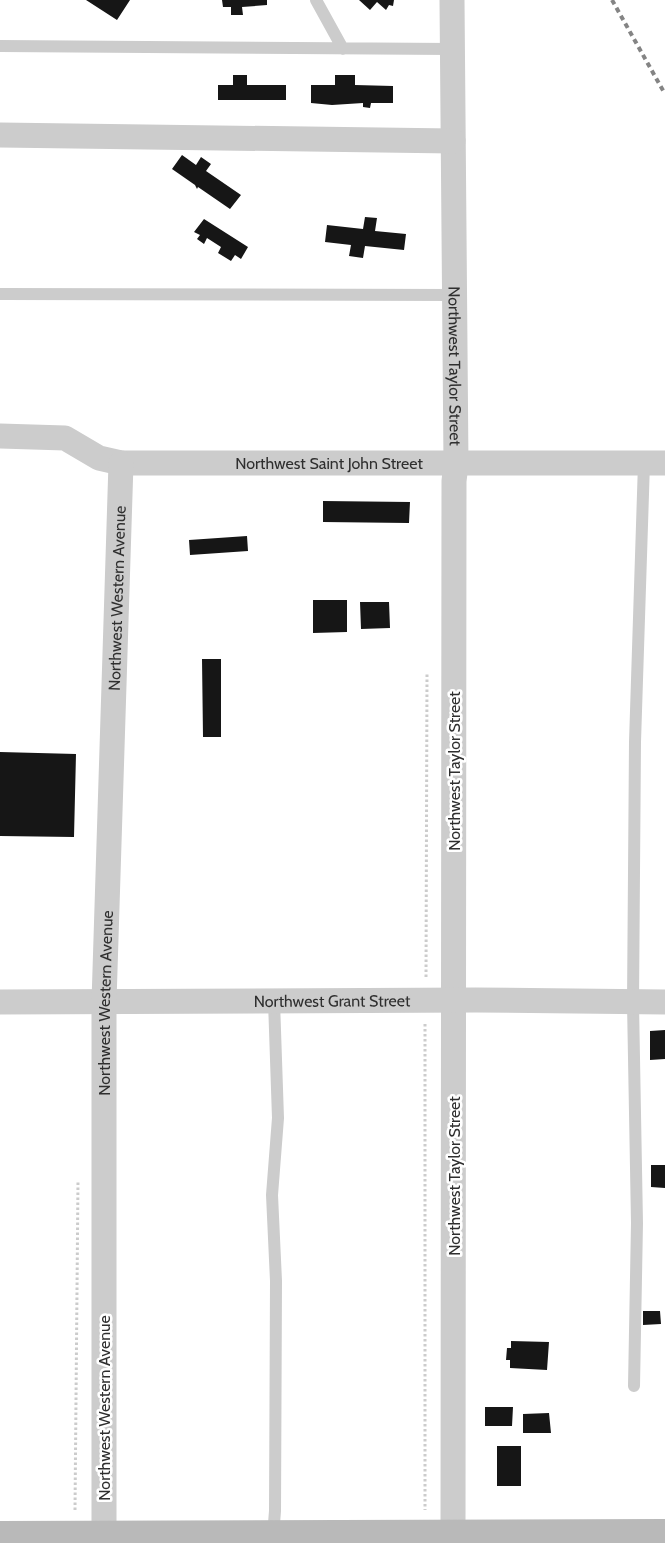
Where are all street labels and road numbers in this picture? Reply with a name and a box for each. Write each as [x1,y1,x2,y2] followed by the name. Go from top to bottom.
[445,286,465,446] street label: Northwest Taylor Street
[235,454,423,473] street label: Northwest Saint John Street
[104,505,129,691] street label: Northwest Western Avenue
[445,691,464,851] street label: Northwest Taylor Street
[95,910,116,1096] street label: Northwest Western Avenue
[254,991,411,1010] street label: Northwest Grant Street
[445,1096,464,1256] street label: Northwest Taylor Street
[95,1315,114,1501] street label: Northwest Western Avenue

